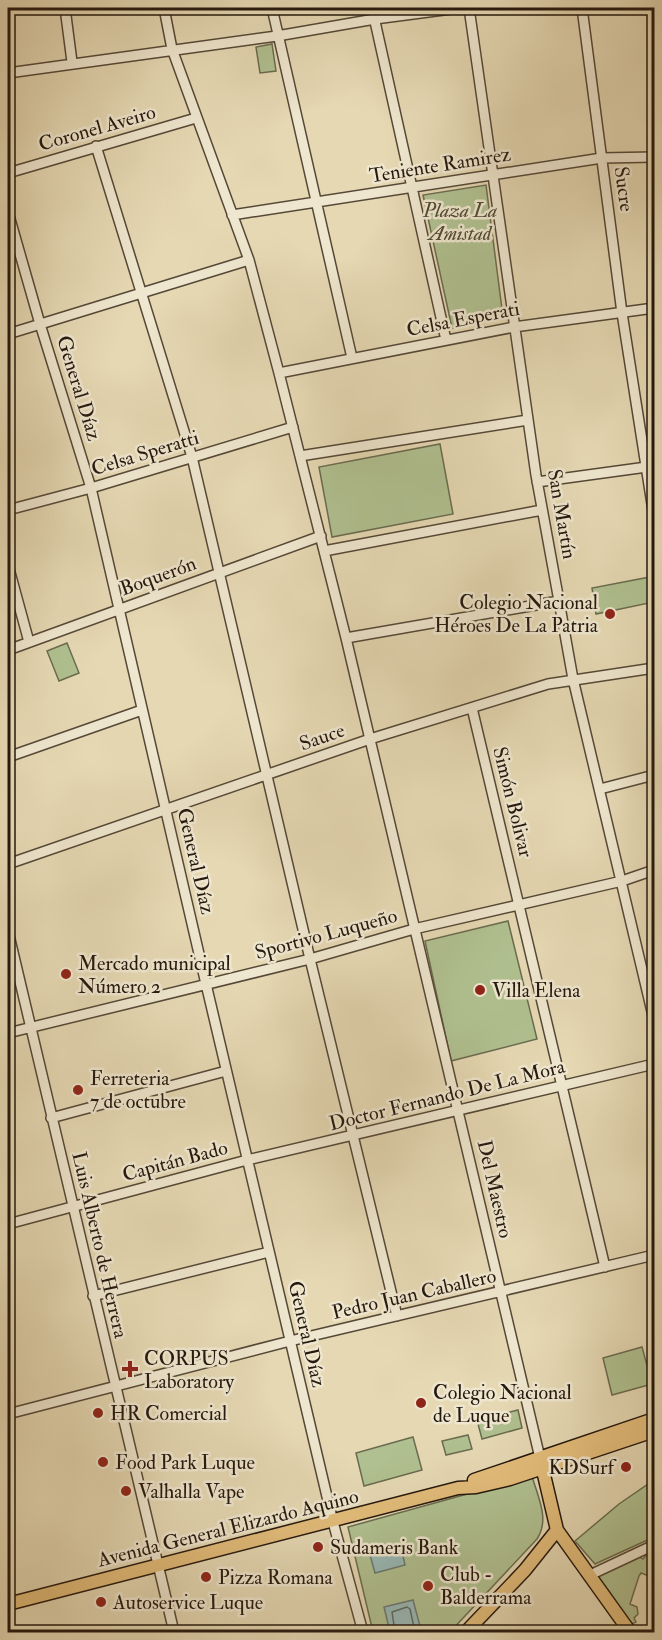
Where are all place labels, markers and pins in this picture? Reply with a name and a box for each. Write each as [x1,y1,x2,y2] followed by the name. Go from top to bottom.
[434,590,599,638] place label: Colegio Nacional Héroes De La Patria
[603,607,617,621] marker: Colegio Nacional Héroes De La Patria
[78,951,231,999] place label: Mercado municipal Número 2
[59,967,73,981] marker: Mercado municipal Número 2
[492,978,581,1003] place label: Villa Elena
[473,983,487,997] marker: Villa Elena
[90,1066,186,1114] place label: Ferreteria 7 de octubre
[71,1083,85,1097] marker: Ferreteria 7 de octubre
[144,1346,235,1394] place label: CORPUS Laboratory
[121,1360,139,1378] marker: CORPUS Laboratory
[433,1380,572,1428] place label: Colegio Nacional de Luque
[414,1396,428,1410] marker: Colegio Nacional de Luque
[110,1401,227,1426] place label: HR Comercial
[91,1406,105,1420] marker: HR Comercial
[115,1450,255,1475] place label: Food Park Luque
[96,1455,110,1469] marker: Food Park Luque
[548,1455,618,1480] place label: KDSurf
[619,1460,633,1474] marker: KDSurf
[138,1479,244,1505] place label: Valhalla Vape
[119,1484,133,1498] marker: Valhalla Vape
[330,1535,459,1560] place label: Sudameris Bank
[311,1540,325,1554] marker: Sudameris Bank
[440,1562,532,1610] place label: Club - Balderrama
[218,1565,334,1590] place label: Pizza Romana
[199,1570,213,1584] marker: Pizza Romana
[421,1579,435,1593] marker: Club - Balderrama
[112,1590,263,1615] place label: Autoservice Luque
[94,1595,108,1609] marker: Autoservice Luque

